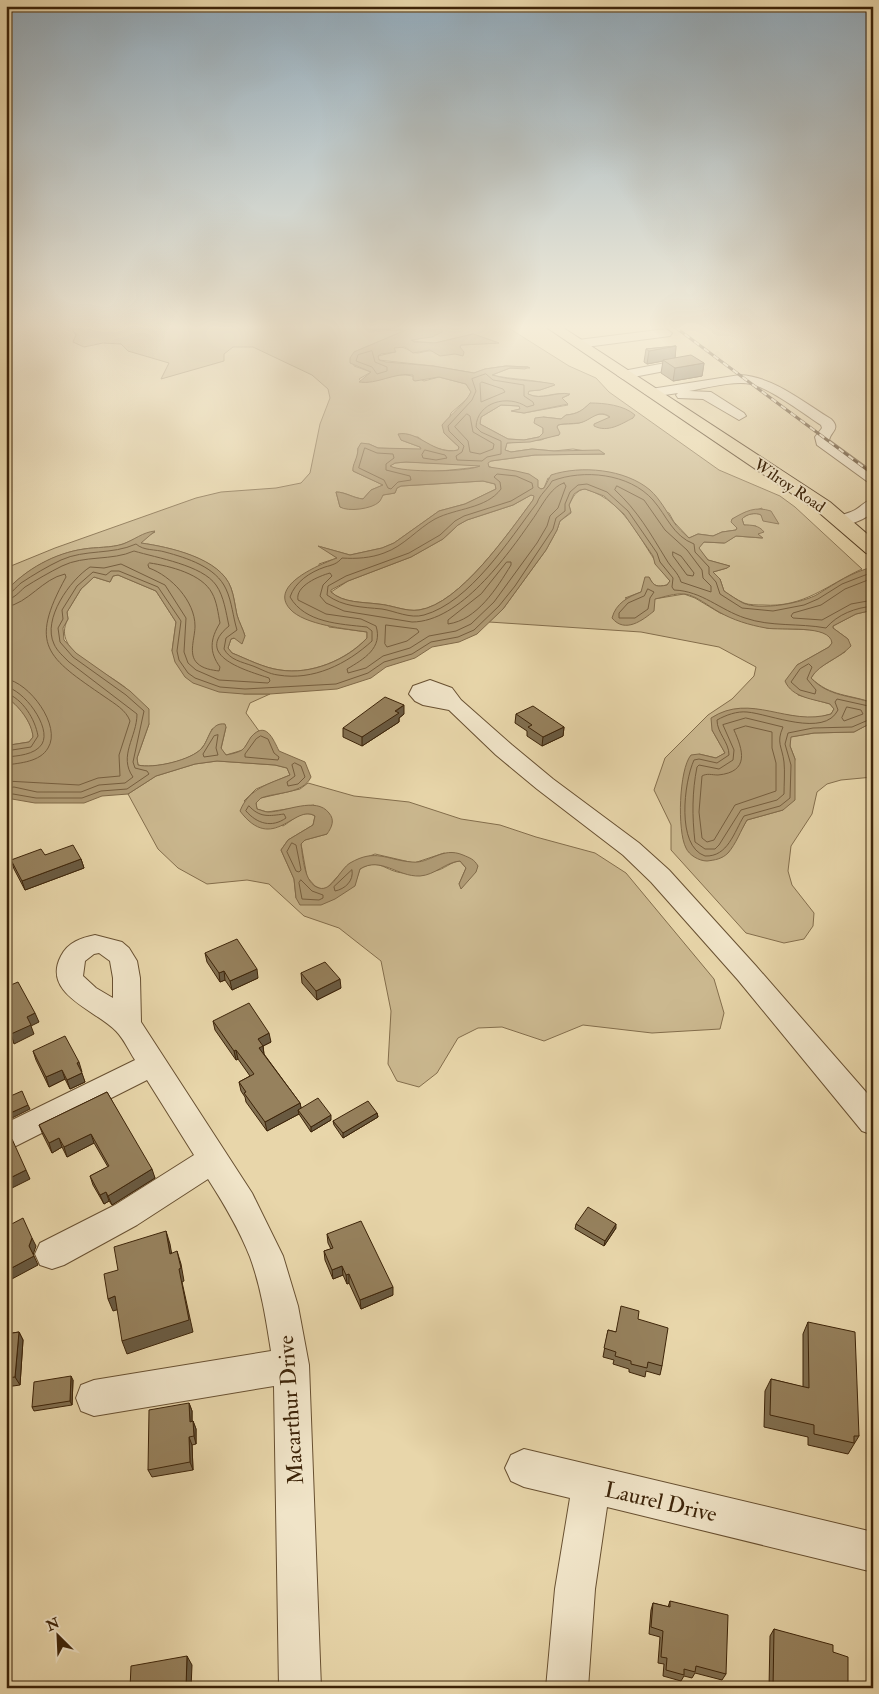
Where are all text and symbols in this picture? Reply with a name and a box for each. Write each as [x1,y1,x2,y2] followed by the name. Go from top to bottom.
[749,454,829,517] street label: Wilroy Road
[272,1334,310,1485] street label: Macarthur Drive
[602,1475,720,1528] street label: Laurel Drive
[32,1612,82,1662] north arrow
[43,1614,63,1635] text: N

